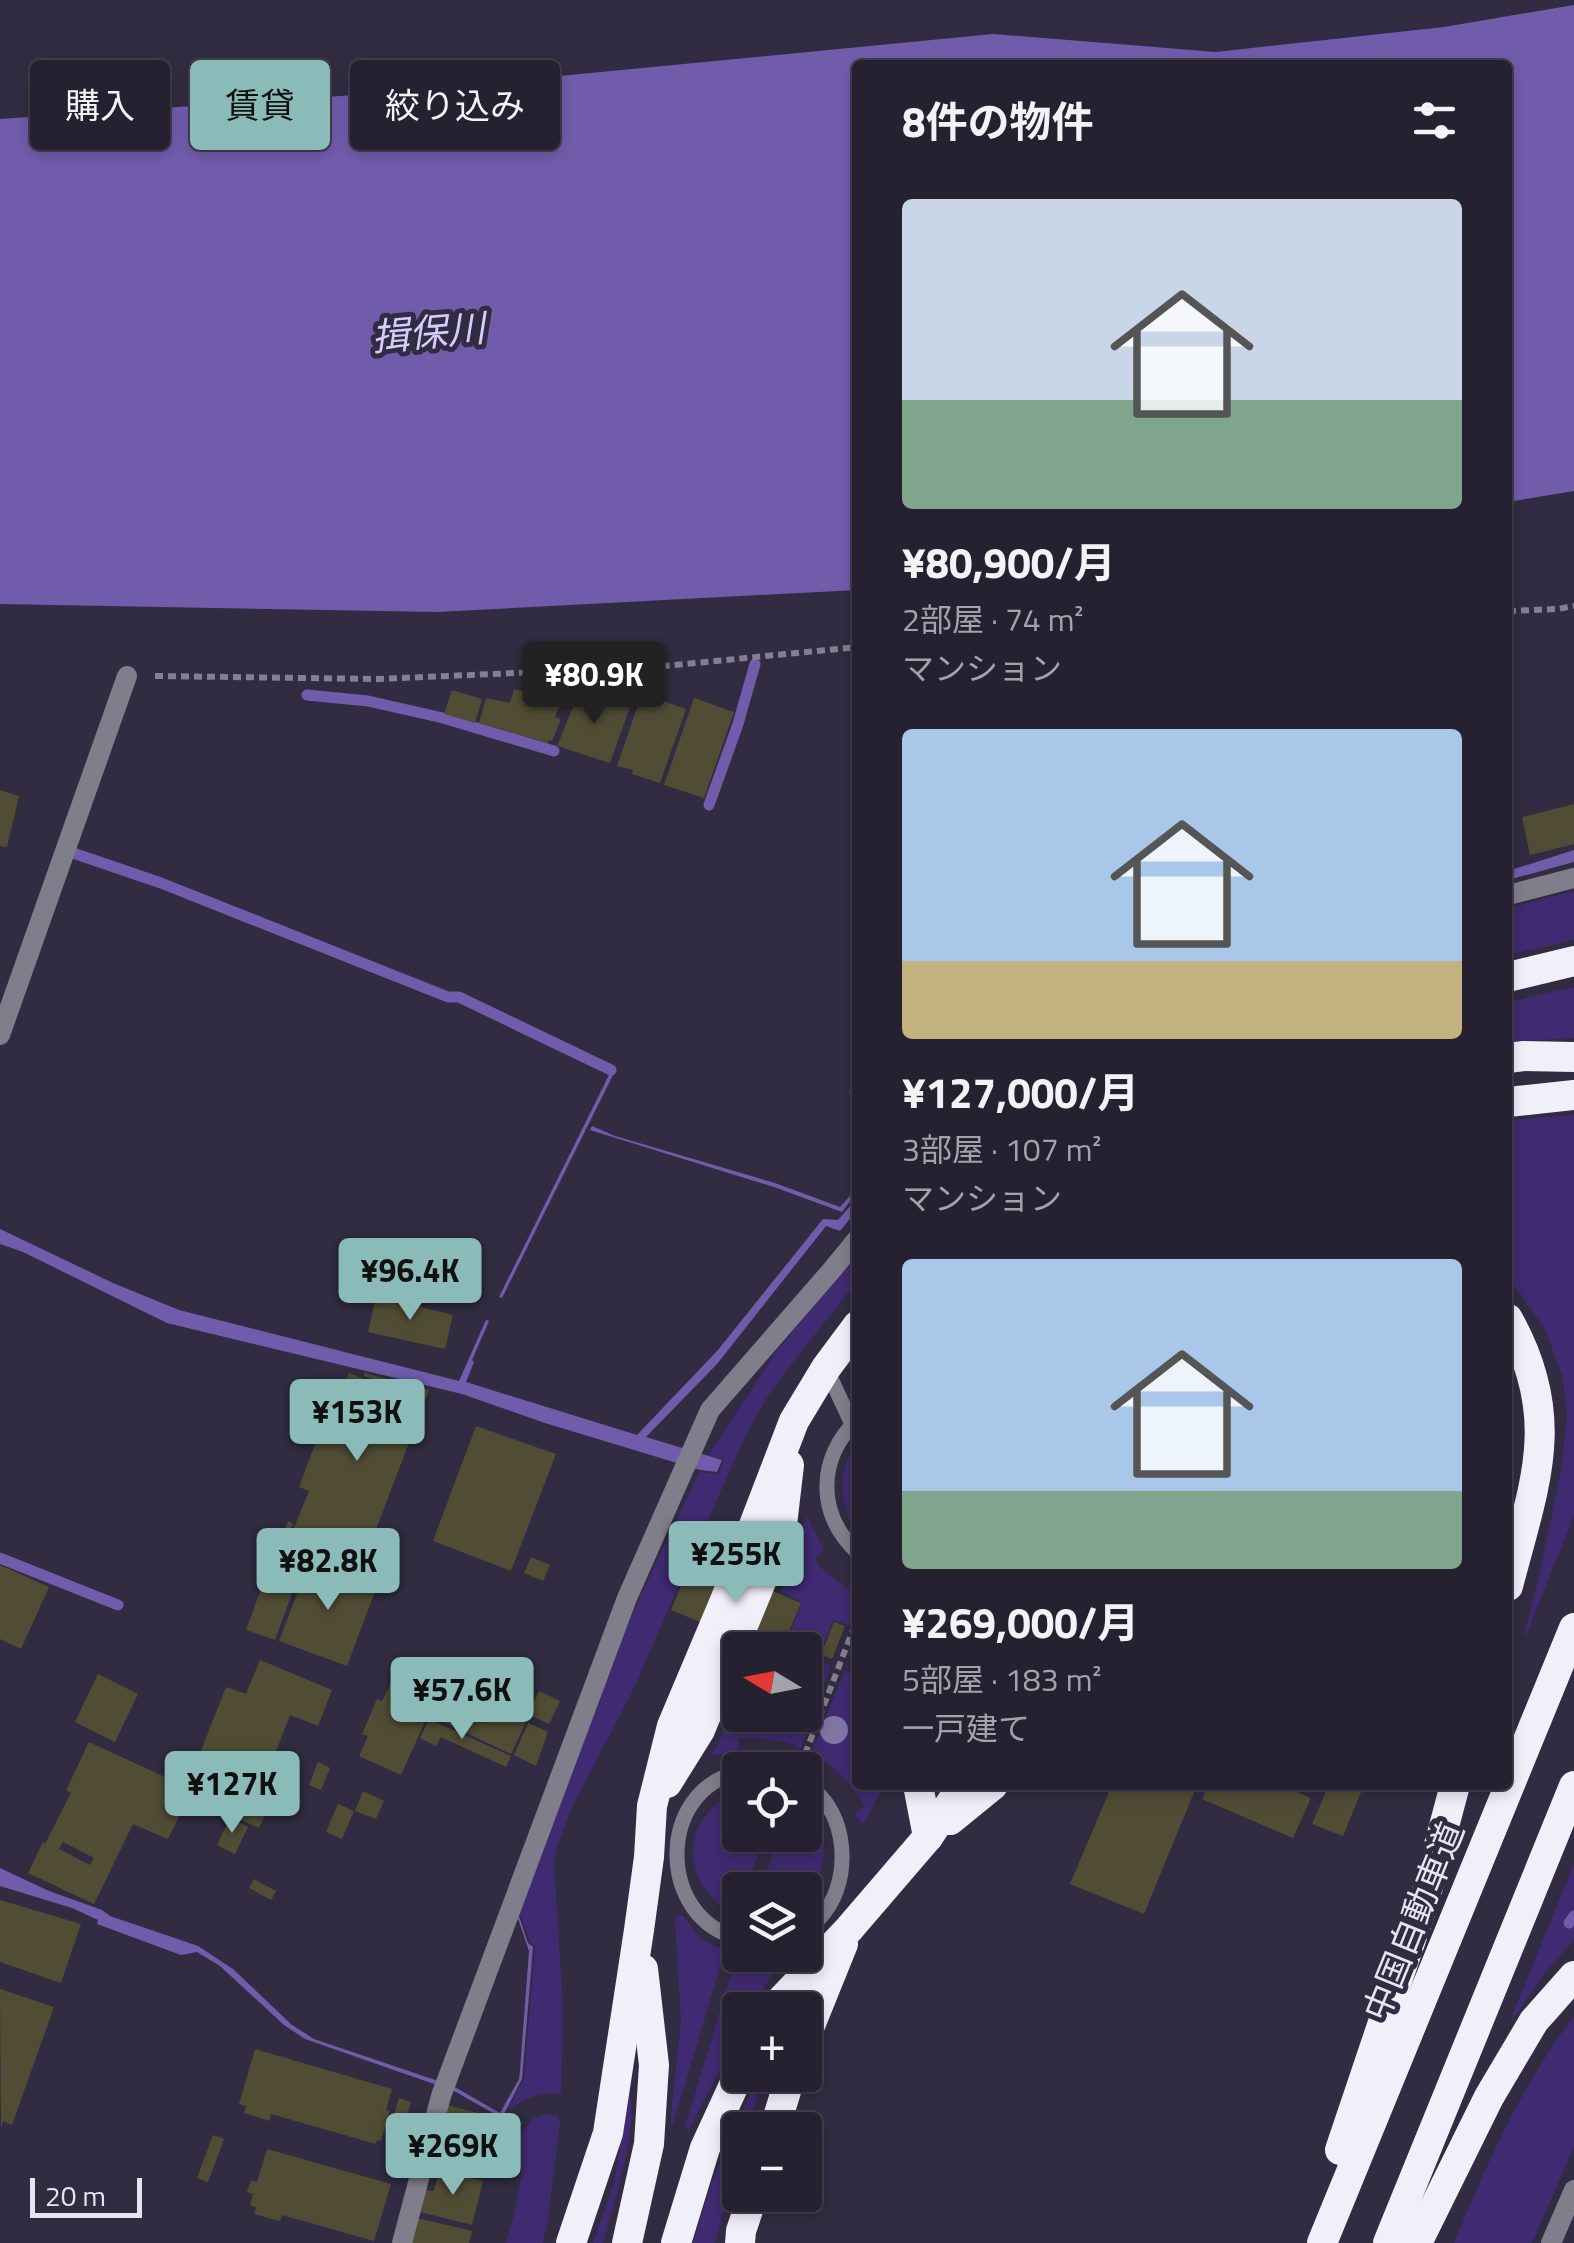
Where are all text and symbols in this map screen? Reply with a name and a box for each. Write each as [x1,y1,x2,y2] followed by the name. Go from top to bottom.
[30,60,170,150] chip: 購入
[190,60,330,150] chip: 賃貸
[350,60,560,150] chip: 絞り込み
[902,89,1094,153] text: 8件の物件
[1407,93,1462,148] icon: filters
[1092,264,1272,444] icon: home
[369,298,491,366] water label: 揖保川
[902,530,1116,594] text: ¥80,900/月
[902,595,1084,643] text: 2部屋 · 74 m²
[513,642,675,727] pin: ¥80.9K
[902,644,1062,692] text: マンション
[545,650,643,698] text: ¥80.9K
[1092,794,1272,974] icon: home
[902,1060,1139,1124] text: ¥127,000/月
[902,1125,1101,1173] text: 3部屋 · 107 m²
[902,1174,1062,1222] text: マンション
[329,1238,491,1323] pin: ¥96.4K
[361,1246,459,1294] text: ¥96.4K
[1092,1324,1272,1504] icon: home
[287,1379,427,1464] pin: ¥153K
[312,1387,402,1435] text: ¥153K
[666,1521,806,1606] pin: ¥255K
[247,1528,409,1613] pin: ¥82.8K
[691,1529,781,1577] text: ¥255K
[279,1536,377,1584] text: ¥82.8K
[902,1590,1139,1654] text: ¥269,000/月
[722,1632,822,1732] north arrow
[722,1632,822,2212] map controls
[902,1655,1101,1703] text: 5部屋 · 183 m²
[381,1657,543,1742] pin: ¥57.6K
[413,1665,511,1713] text: ¥57.6K
[902,1704,1030,1752] text: 一戸建て
[162,1751,302,1836] pin: ¥127K
[722,1752,822,1852] button: locate
[187,1759,277,1807] text: ¥127K
[1349,1814,1477,2028] street label: 中国自動車道
[722,1872,822,1972] button: layers
[722,1992,822,2092] button: +
[722,2112,822,2212] button: −
[383,2113,523,2198] pin: ¥269K
[408,2121,498,2169] text: ¥269K
[30,2173,142,2218] scale bar
[45,2174,106,2217] text: 20 m

